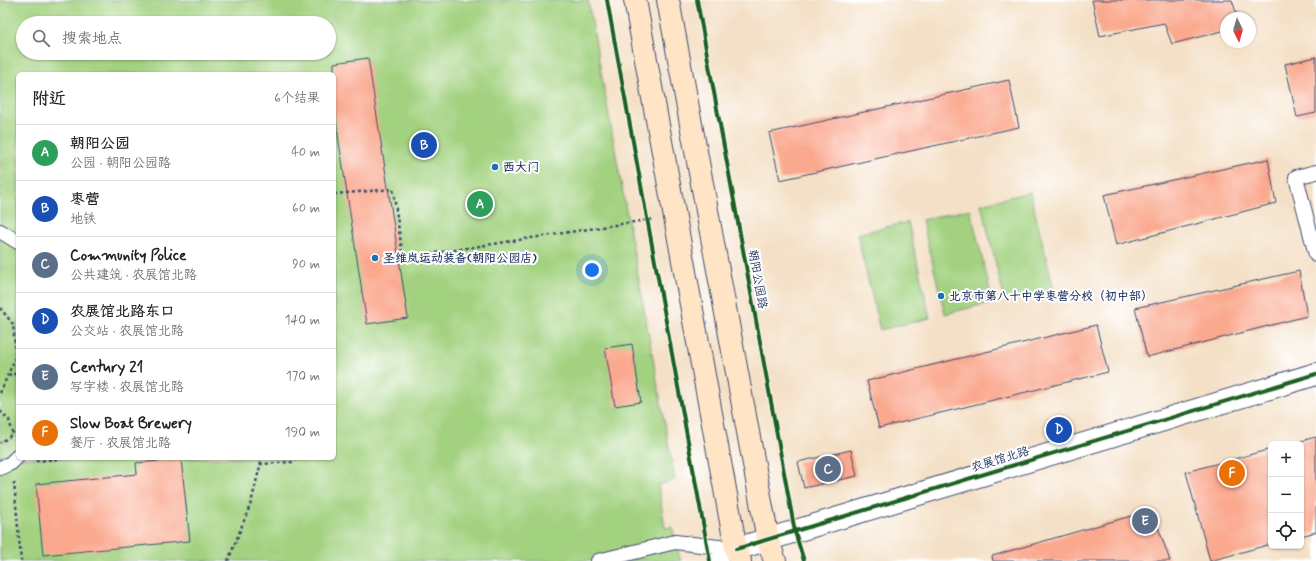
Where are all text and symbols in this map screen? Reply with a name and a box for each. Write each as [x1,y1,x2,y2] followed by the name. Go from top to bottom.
[1220,12,1256,48] north arrow
[16,16,336,60] search box
[30,27,52,49] icon: search
[62,29,122,49] text: 搜索地点
[32,88,66,110] text: 附近
[274,90,320,107] text: 6个结果
[411,130,437,160] pin: B
[70,134,130,154] text: 朝阳公园
[41,144,49,161] text: A
[291,144,320,161] text: 40 m
[70,155,171,172] text: 公园 · 朝阳公园路
[503,160,539,176] place label: 西大门
[490,162,500,172] marker: 西大门
[467,189,493,219] pin: A
[70,190,100,210] text: 枣营
[41,200,49,217] text: B
[292,200,320,217] text: 60 m
[70,211,96,228] text: 地铁
[70,246,186,266] text: Community Police
[744,248,770,310] street label: 朝阳公园路
[383,251,537,267] place label: 圣维岚运动装备(朝阳公园店)
[370,253,380,263] marker: 圣维岚运动装备(朝阳公园店)
[40,256,50,273] text: C
[292,256,320,273] text: 90 m
[582,260,602,280] your location
[70,267,197,284] text: 公共建筑 · 农展馆北路
[949,289,1153,305] place label: 北京市第八十中学枣营分校（初中部）
[936,291,946,301] marker: 北京市第八十中学枣营分校（初中部）
[70,302,175,322] text: 农展馆北路东口
[41,312,49,329] text: D
[285,312,320,329] text: 140 m
[70,323,184,340] text: 公交站 · 农展馆北路
[70,358,143,378] text: Century 21
[41,368,49,385] text: E
[286,368,320,385] text: 170 m
[70,379,184,396] text: 写字楼 · 农展馆北路
[70,414,192,434] text: Slow Boat Brewery
[1046,415,1072,445] pin: D
[42,424,48,441] text: F
[285,424,320,441] text: 190 m
[70,435,171,452] text: 餐厅 · 农展馆北路
[1268,441,1304,549] map controls
[1268,441,1304,477] button: +
[969,444,1031,476] street label: 农展馆北路
[815,454,841,484] pin: C
[1219,458,1245,488] pin: F
[1268,477,1304,513] button: −
[1132,506,1158,536] pin: E
[1268,513,1304,549] button: locate

